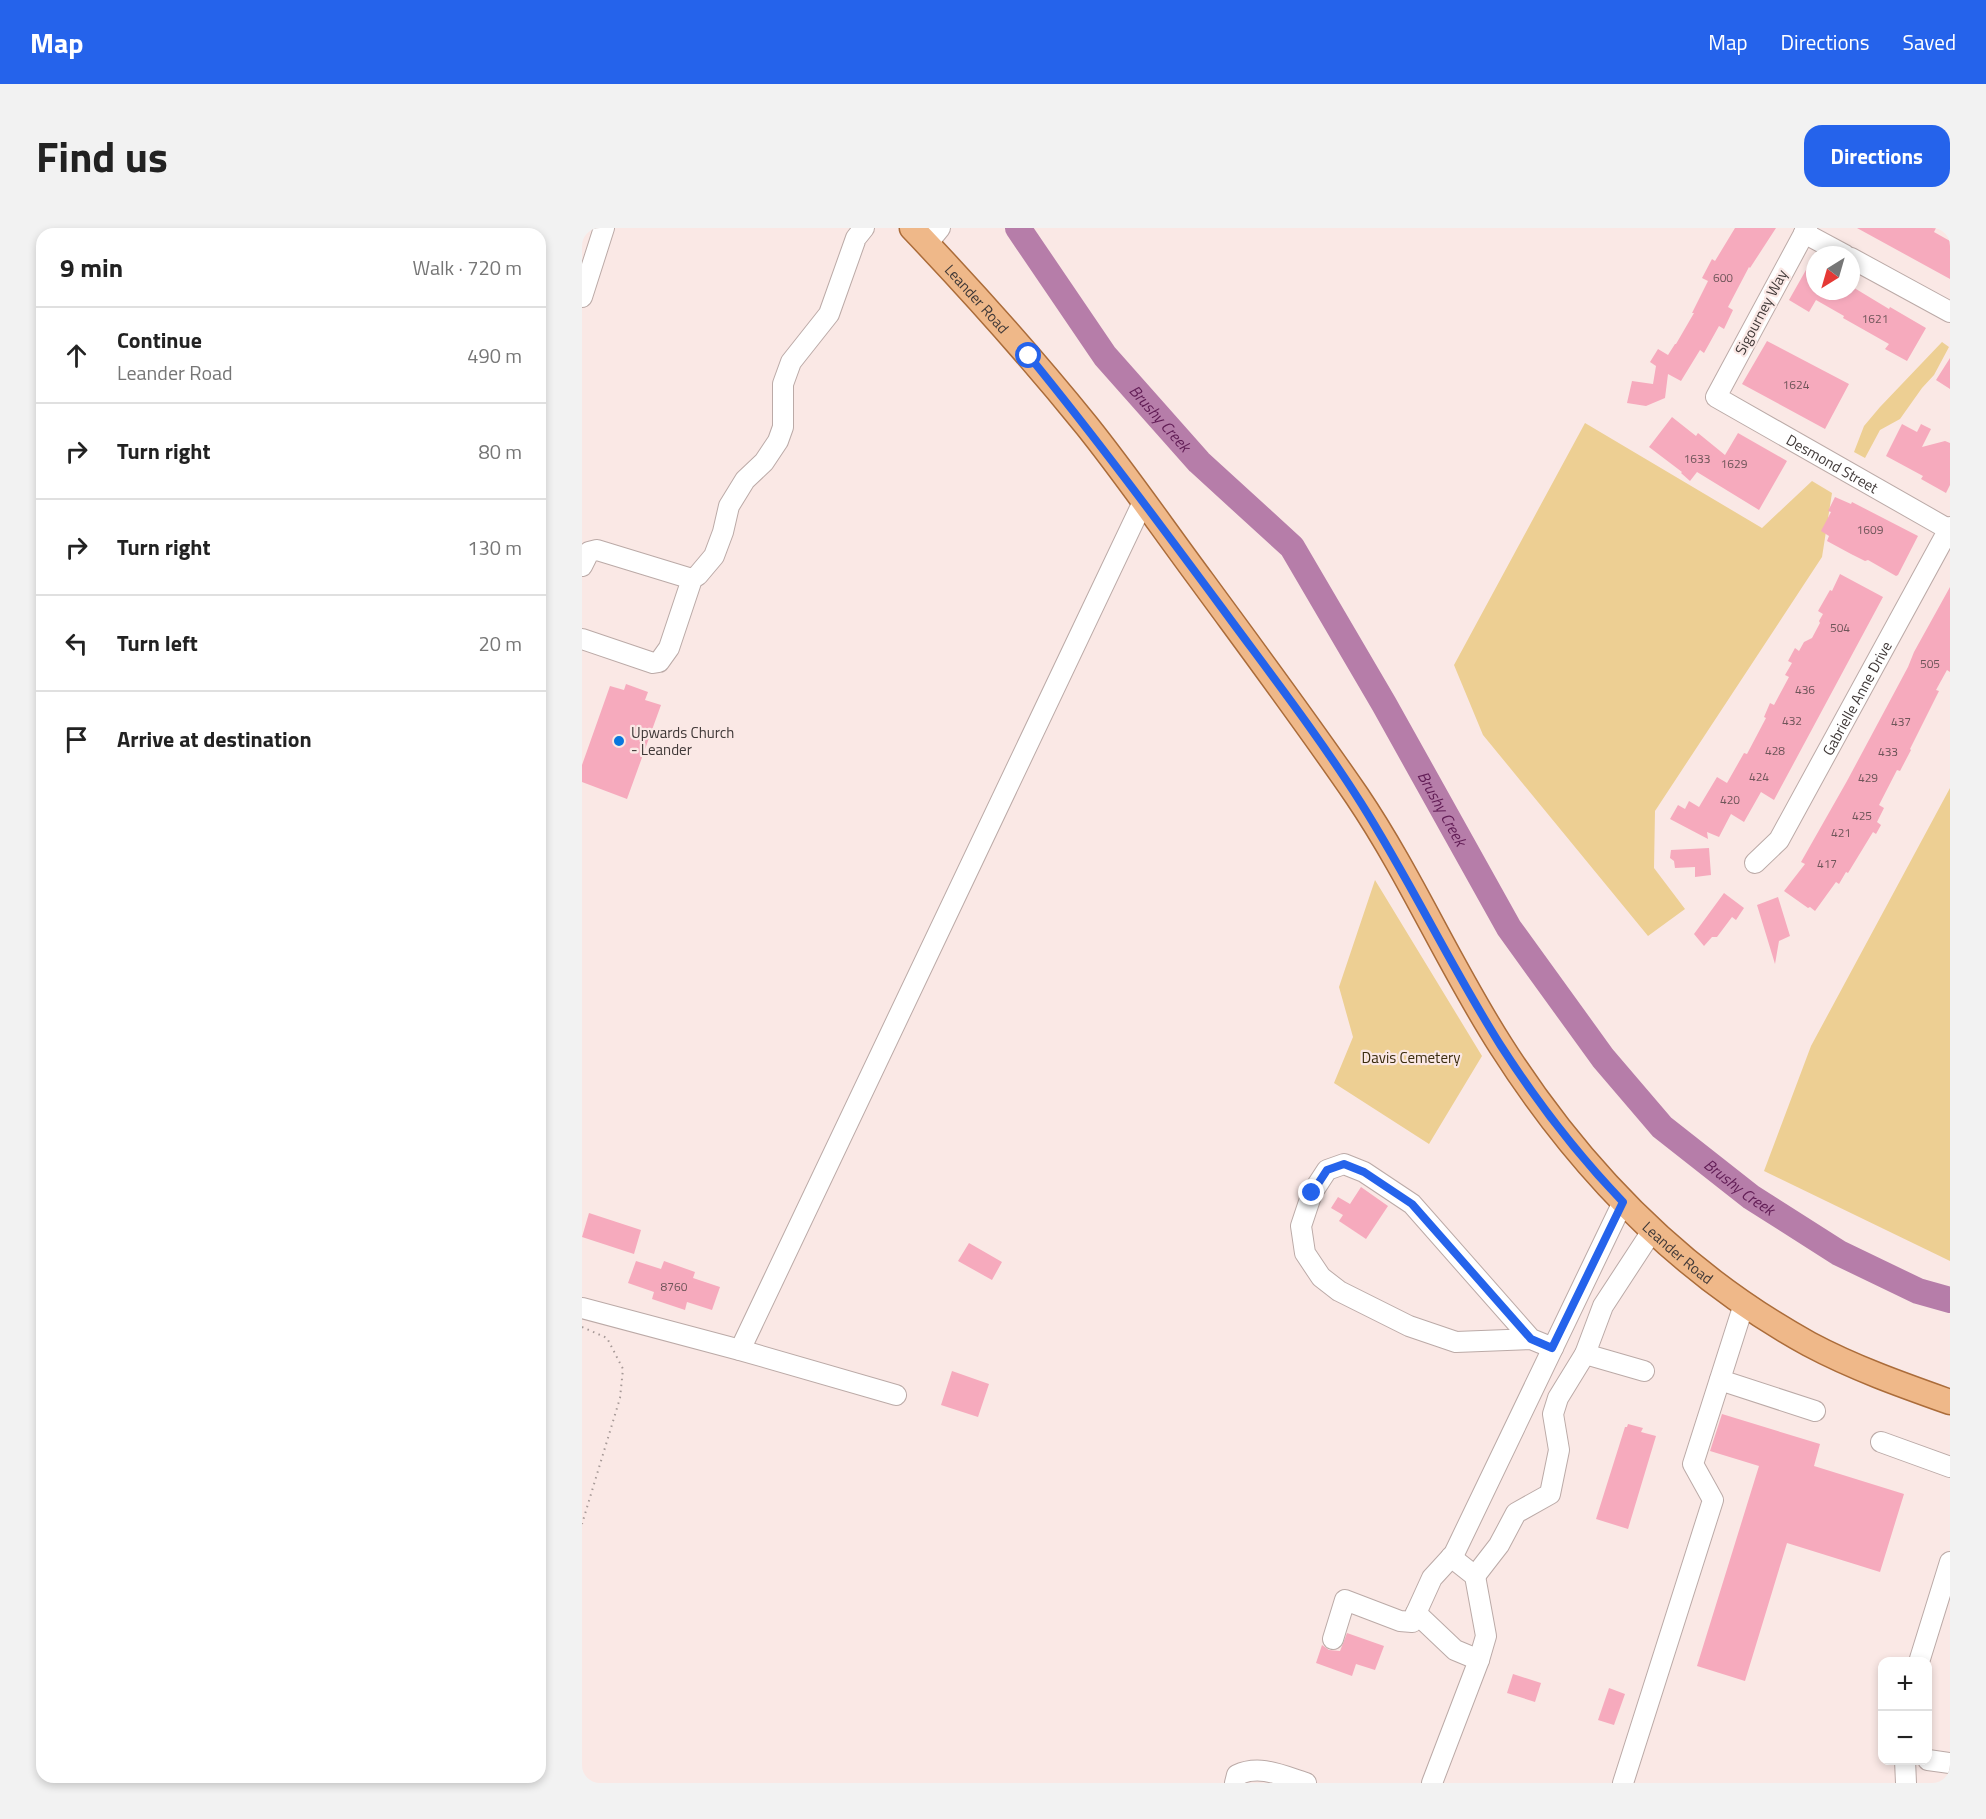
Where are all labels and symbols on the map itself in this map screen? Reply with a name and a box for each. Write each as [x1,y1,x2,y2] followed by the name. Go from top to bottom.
[1806,246,1860,300] north arrow
[940,259,1015,338] street label: Leander Road
[1729,265,1793,359] street label: Sigourney Way
[1713,268,1733,287] house number: 600
[1862,309,1888,328] house number: 1621
[1015,342,1041,368] route start
[1783,375,1810,394] house number: 1624
[1124,379,1198,459] water label: Brushy Creek
[1782,428,1883,499] street label: Desmond Street
[1684,449,1710,468] house number: 1633
[1721,454,1748,473] house number: 1629
[1857,520,1884,539] house number: 1609
[1830,618,1850,637] house number: 504
[1816,637,1897,759] street label: Gabrielle Anne Drive
[1920,654,1940,673] house number: 505
[1795,680,1815,699] house number: 436
[1782,711,1802,730] house number: 432
[1891,712,1911,731] house number: 437
[631,721,734,761] place label: Upwards Church - Leander
[612,734,626,748] marker: Upwards Church - Leander
[1765,741,1785,760] house number: 428
[1878,742,1898,761] house number: 433
[1412,766,1474,852] water label: Brushy Creek
[1749,767,1769,786] house number: 424
[1858,768,1878,787] house number: 429
[1720,790,1740,809] house number: 420
[1852,806,1872,825] house number: 425
[1831,823,1851,842] house number: 421
[1817,854,1837,873] house number: 417
[1362,1046,1460,1069] park label: Davis Cemetery
[1699,1153,1781,1222] water label: Brushy Creek
[1298,1179,1324,1205] route end
[1638,1215,1718,1289] street label: Leander Road
[661,1277,688,1296] house number: 8760

